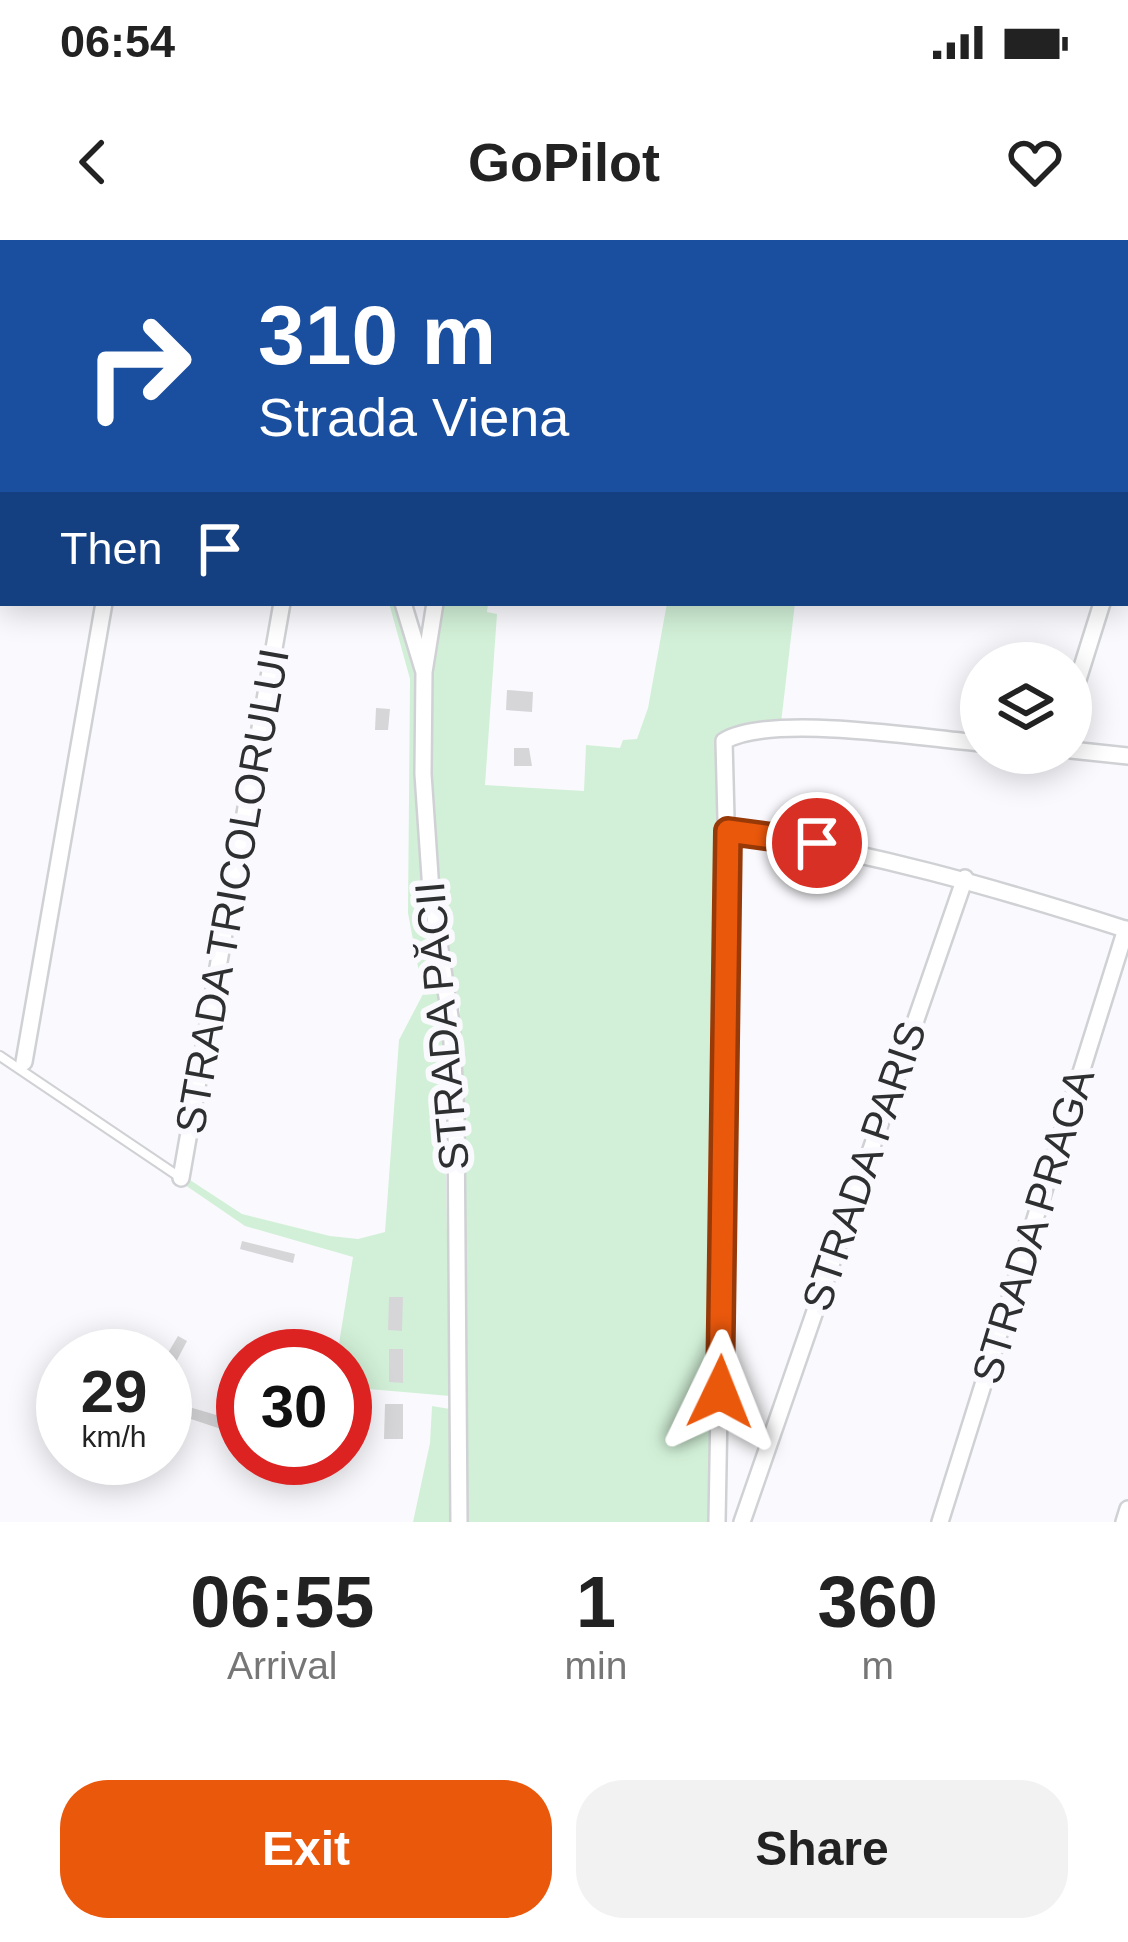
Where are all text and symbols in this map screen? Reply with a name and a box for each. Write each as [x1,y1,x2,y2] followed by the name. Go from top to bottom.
[60,16,175,67] text: 06:54
[60,129,126,195] icon: back
[1002,129,1068,195] icon: heart
[468,132,660,192] text: GoPilot
[60,288,216,444] icon: right
[258,288,496,382] text: 310 m
[258,387,569,447] text: Strada Viena
[187,516,253,582] icon: arrive
[60,523,163,574] text: Then
[960,642,1092,774] map controls
[960,642,1092,774] button: layers
[166,645,298,1137] street label: STRADA TRICOLORULUI
[766,792,868,894] pin
[784,810,850,876] icon: arrive
[406,880,478,1172] street label: STRADA PĂCII
[793,1015,935,1317] street label: STRADA PARIS
[963,1063,1103,1389] street label: STRADA PRAGA
[216,1329,372,1485] speed limit sign: 30
[657,1329,783,1455] position arrow
[81,1358,147,1425] text: 29
[81,1420,147,1453] text: km/h
[190,1562,374,1642] text: 06:55
[576,1562,616,1642] text: 1
[818,1562,938,1642] text: 360
[227,1644,338,1687] text: Arrival
[565,1644,627,1687] text: min
[861,1644,894,1687] text: m
[60,1780,552,1918] button: Exit
[576,1780,1068,1918] button: Share

